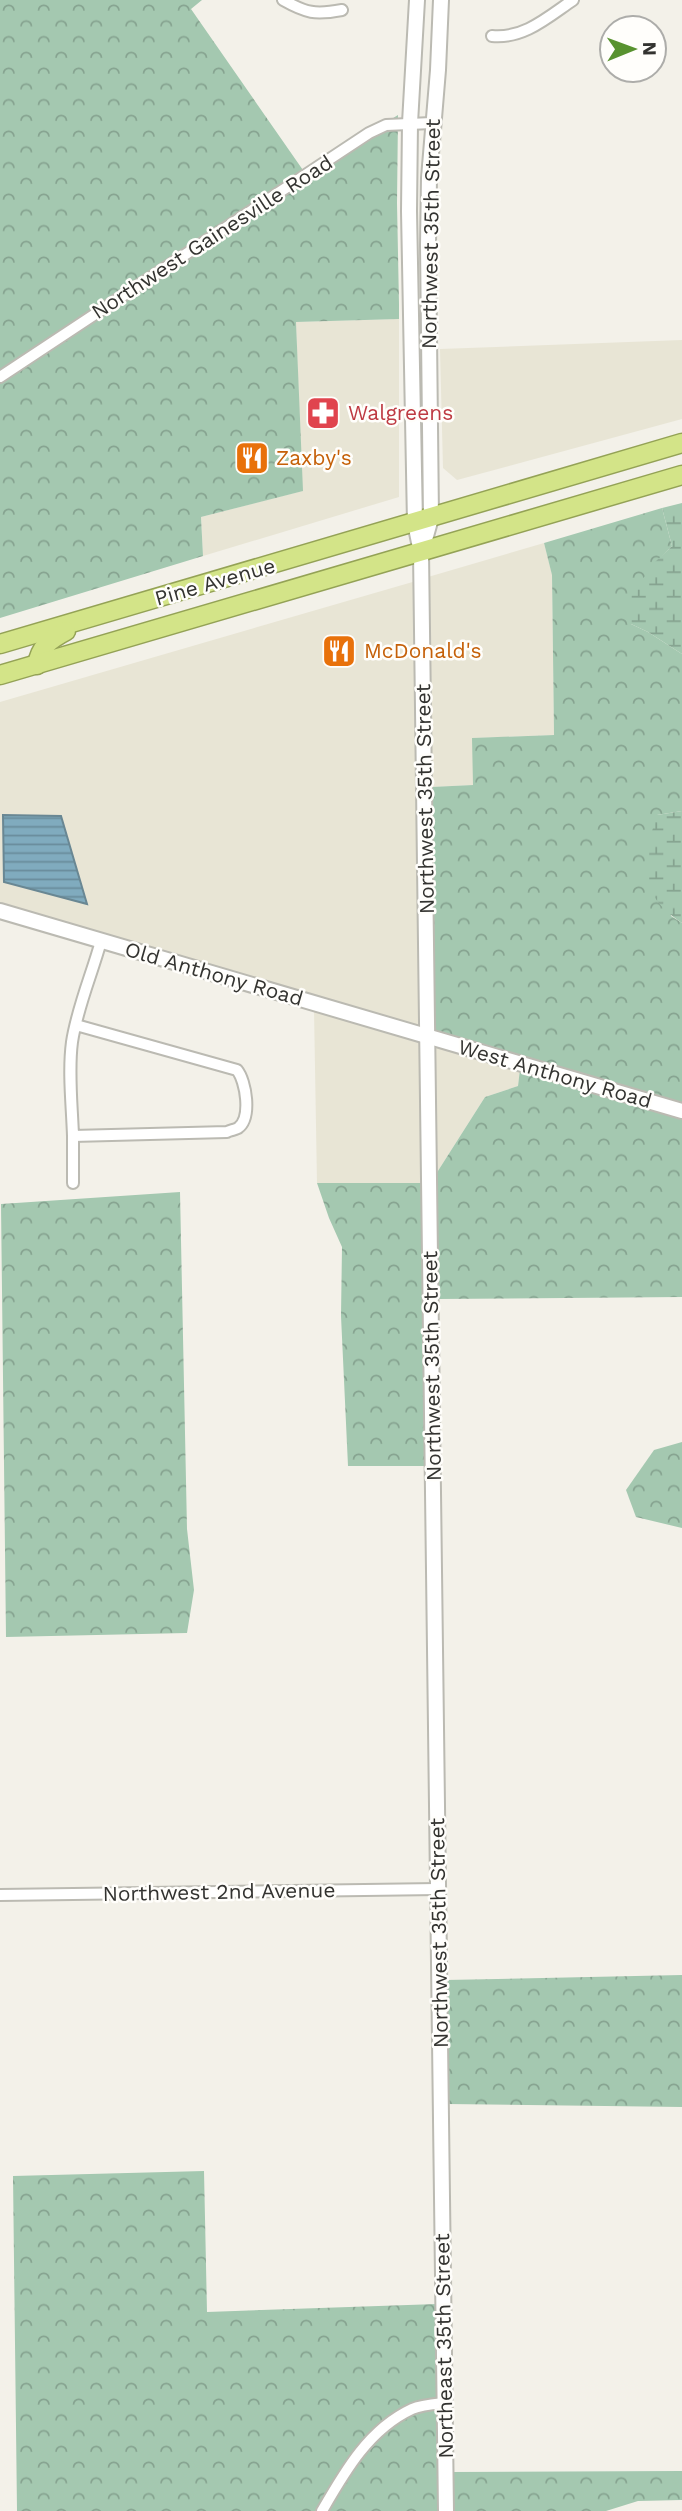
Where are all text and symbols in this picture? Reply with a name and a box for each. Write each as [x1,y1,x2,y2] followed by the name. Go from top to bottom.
[598,14,668,84] north arrow
[638,41,661,56] text: N
[416,118,445,349] street label: Northwest 35th Street
[87,149,337,324] street label: Northwest Gainesville Road
[304,394,342,432] pharmacy icon: Walgreens
[348,400,453,425] place label: Walgreens
[233,439,271,477] restaurant icon: Zaxby's
[276,445,352,470] place label: Zaxby's
[152,552,278,611] street label: Pine Avenue
[320,632,358,670] restaurant icon: McDonald's
[364,638,481,663] place label: McDonald's
[410,683,439,914] street label: Northwest 35th Street
[122,936,306,1011] street label: Old Anthony Road
[455,1034,655,1113] street label: West Anthony Road
[417,1250,446,1481] street label: Northwest 35th Street
[424,1817,453,2048] street label: Northwest 35th Street
[102,1877,336,1906] street label: Northwest 2nd Avenue
[429,2233,458,2459] street label: Northeast 35th Street

